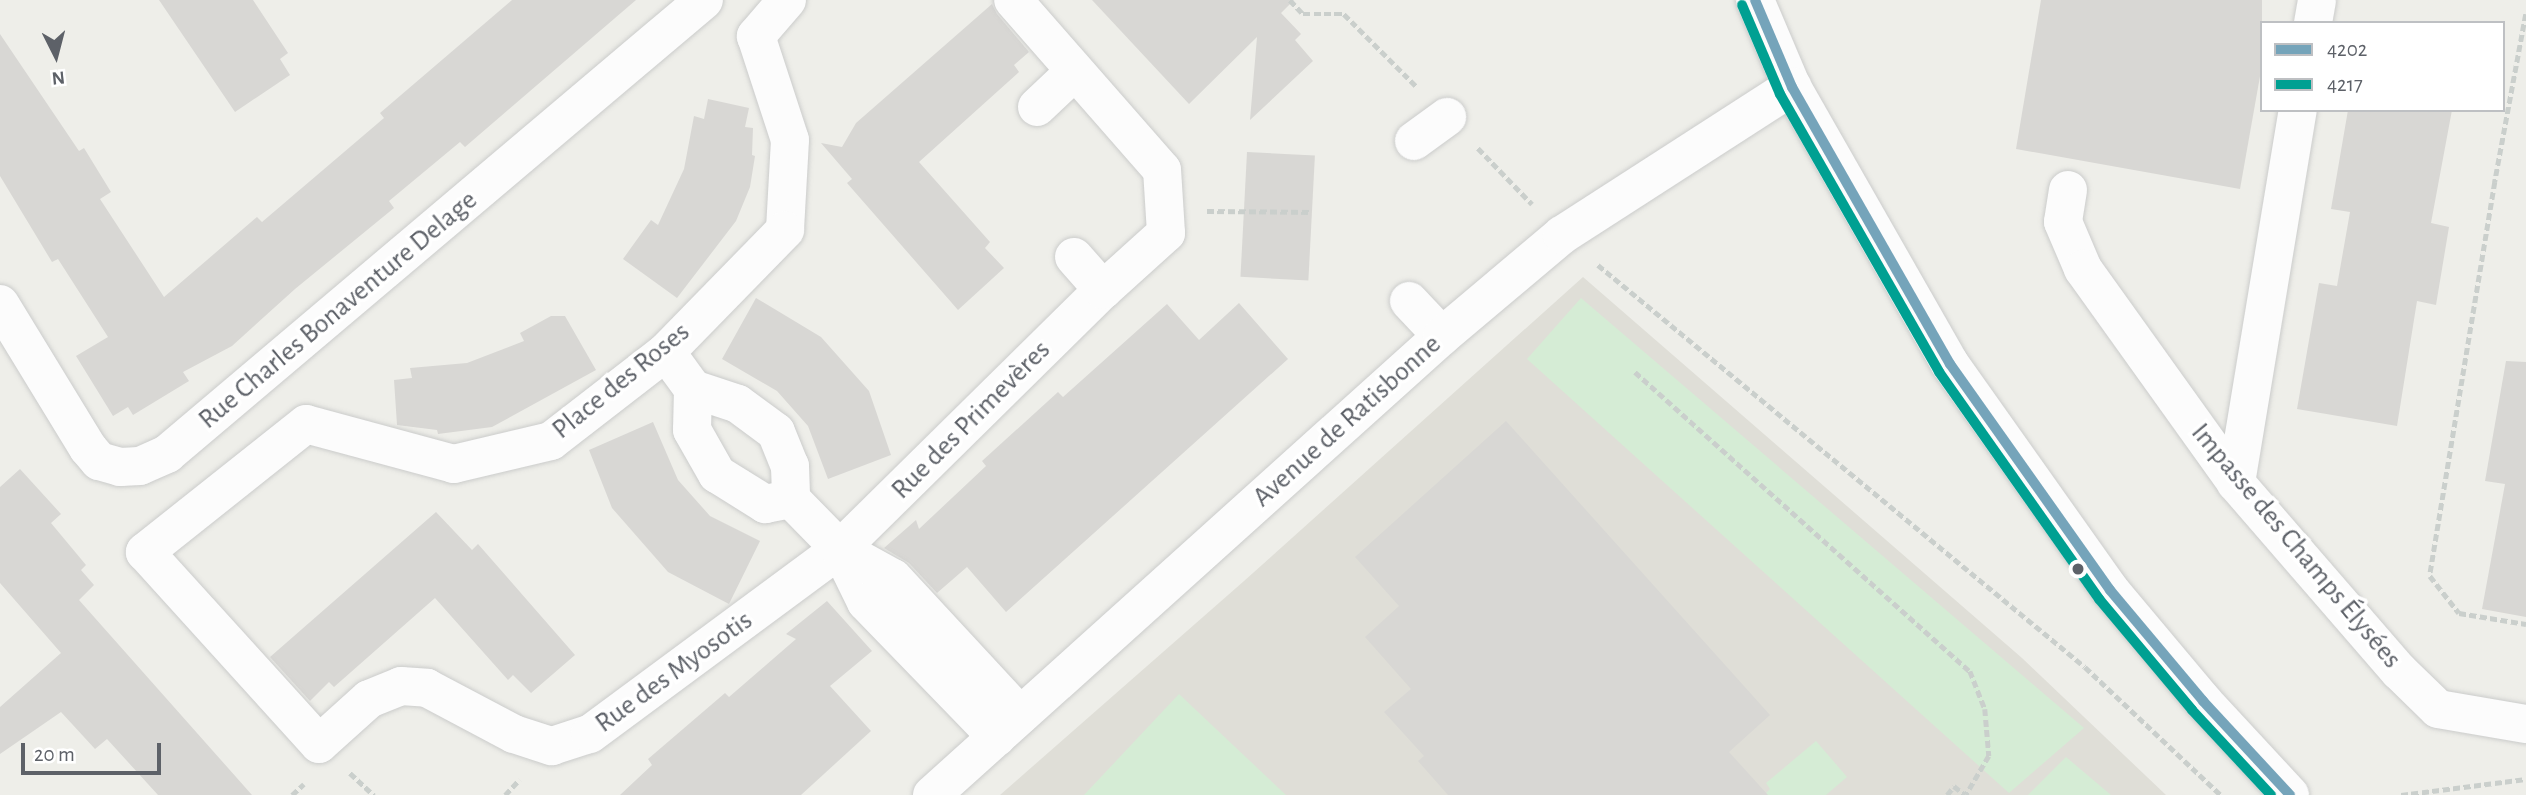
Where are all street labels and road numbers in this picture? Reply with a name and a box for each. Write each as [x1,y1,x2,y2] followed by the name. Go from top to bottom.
[192,184,484,436] street label: Rue Charles Bonaventure Delage
[546,315,696,447] street label: Place des Roses
[1246,328,1448,514] street label: Avenue de Ratisbonne
[884,333,1058,507] street label: Rue des Primevères
[2184,417,2408,675] street label: Impasse des Champs Élysées
[589,604,759,740] street label: Rue des Myosotis

